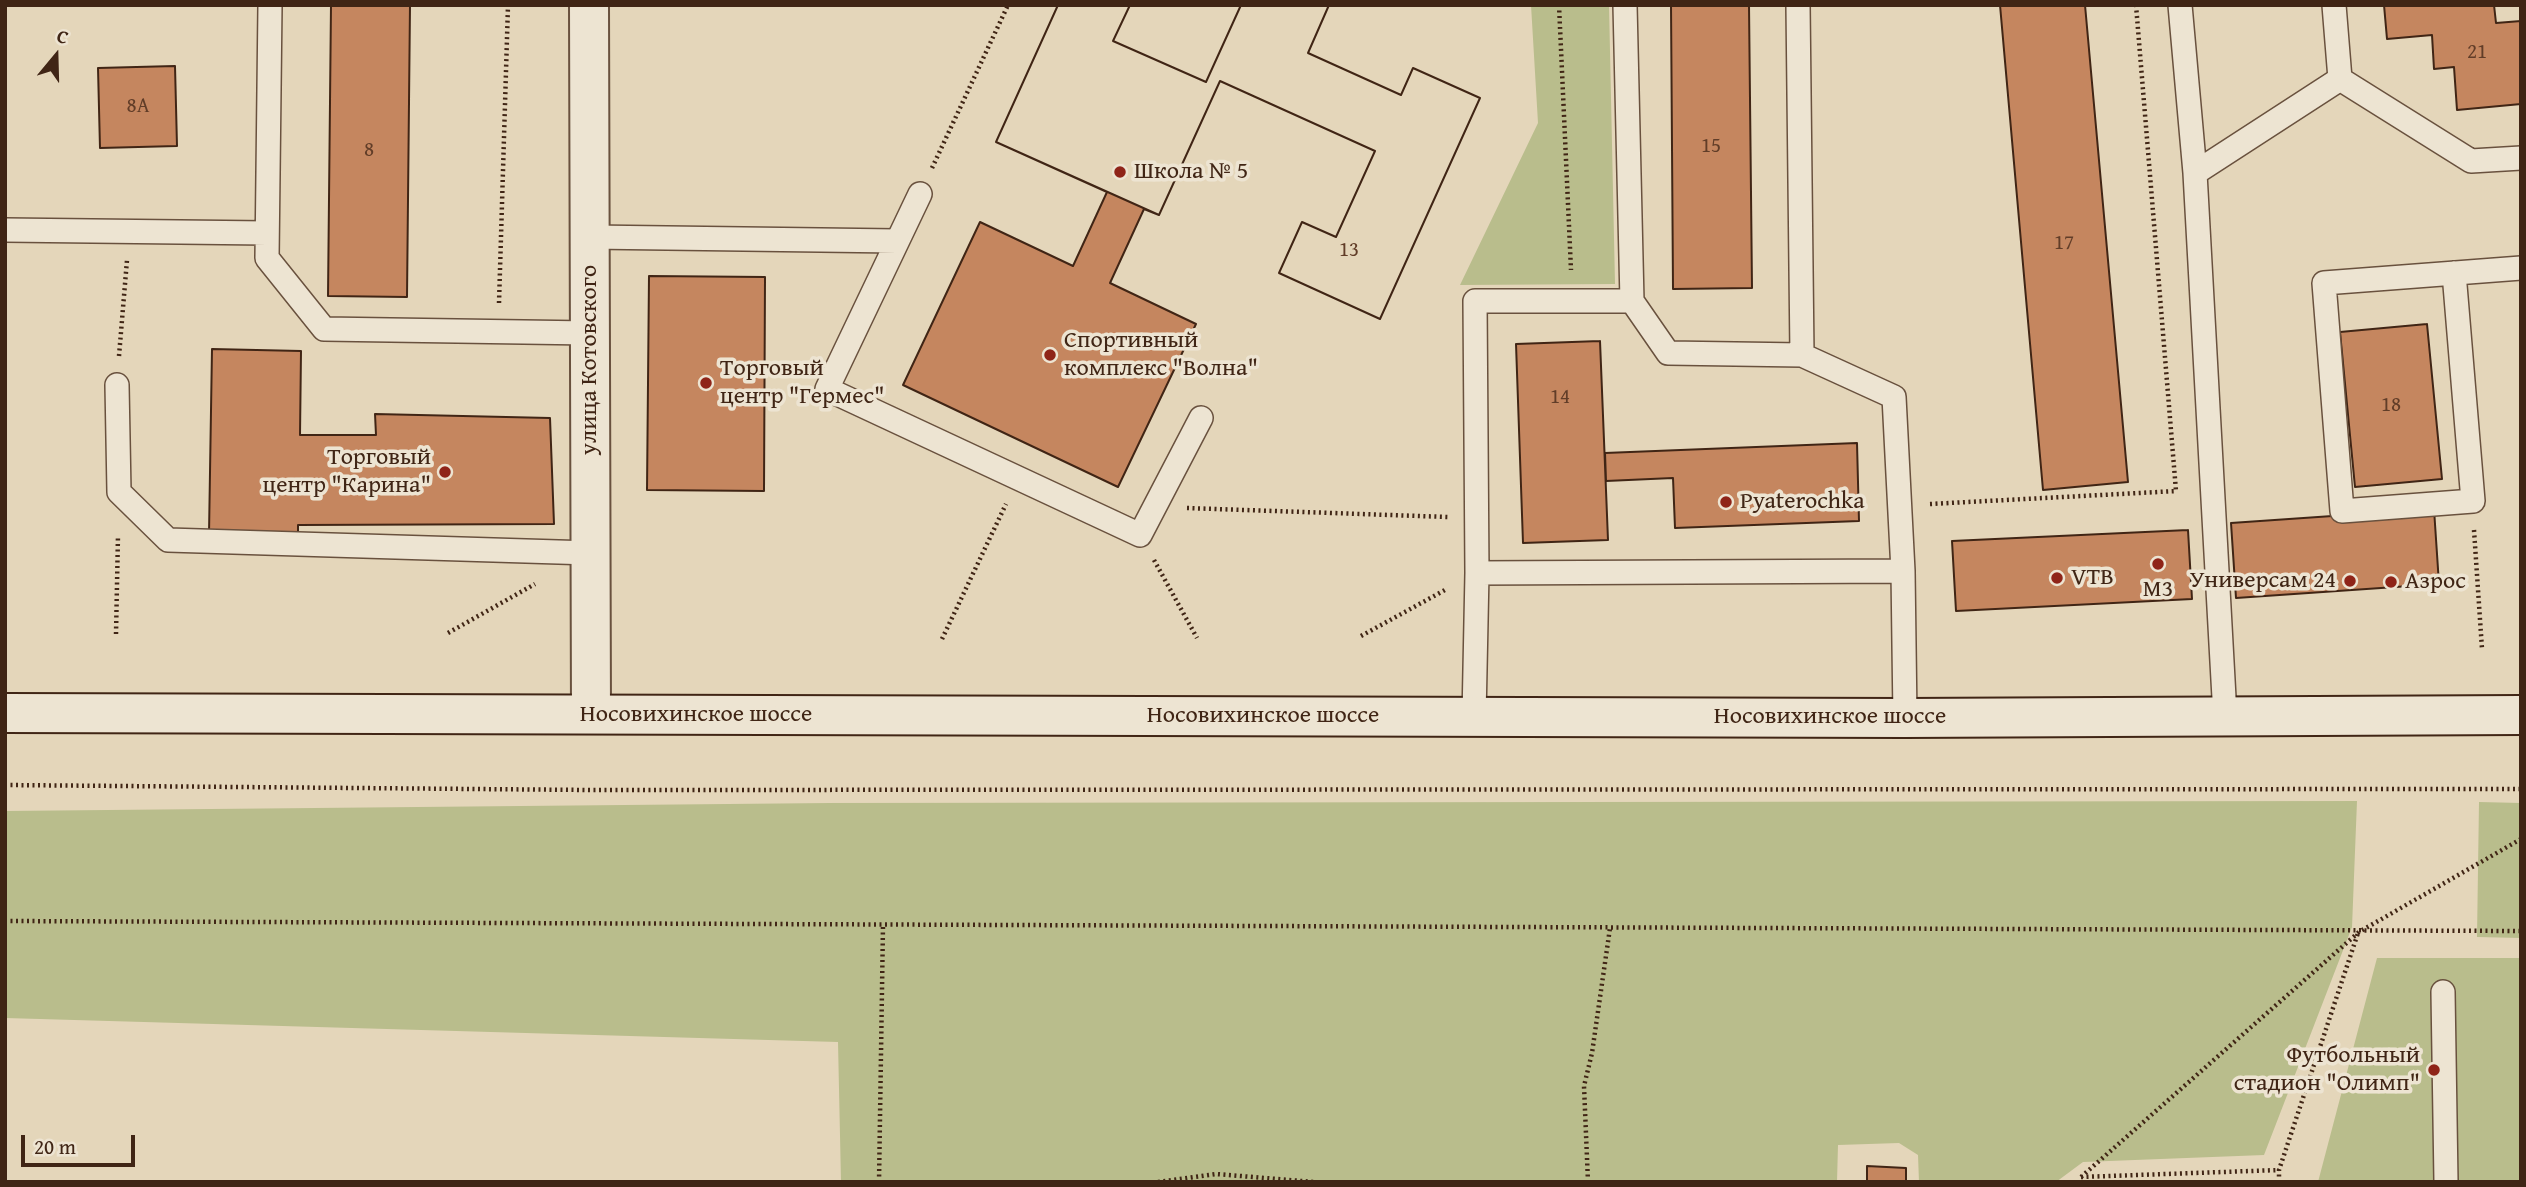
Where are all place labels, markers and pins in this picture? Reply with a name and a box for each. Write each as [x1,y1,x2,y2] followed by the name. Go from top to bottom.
[1134,158,1248,186] place label: Школа № 5
[1112,164,1128,180] marker: Школа № 5
[1064,327,1258,383] place label: Спортивный комплекс "Волна"
[1042,347,1058,363] marker: Спортивный комплекс "Волна"
[720,355,885,411] place label: Торговый центр "Гермес"
[698,375,714,391] marker: Торговый центр "Гермес"
[263,444,431,500] place label: Торговый центр "Карина"
[437,464,453,480] marker: Торговый центр "Карина"
[1740,488,1865,516] place label: Pyaterochka
[1718,494,1734,510] marker: Pyaterochka
[2150,556,2166,572] marker: М3
[2071,564,2114,592] place label: VTB
[2190,567,2336,595] place label: Универсам 24
[2405,568,2466,596] place label: Азрос
[2049,570,2065,586] marker: VTB
[2342,573,2358,589] marker: Универсам 24
[2383,574,2399,590] marker: Азрос
[2143,576,2173,604] place label: М3
[2234,1042,2420,1098] place label: Футбольный стадион "Олимп"
[2426,1062,2442,1078] marker: Футбольный стадион "Олимп"

